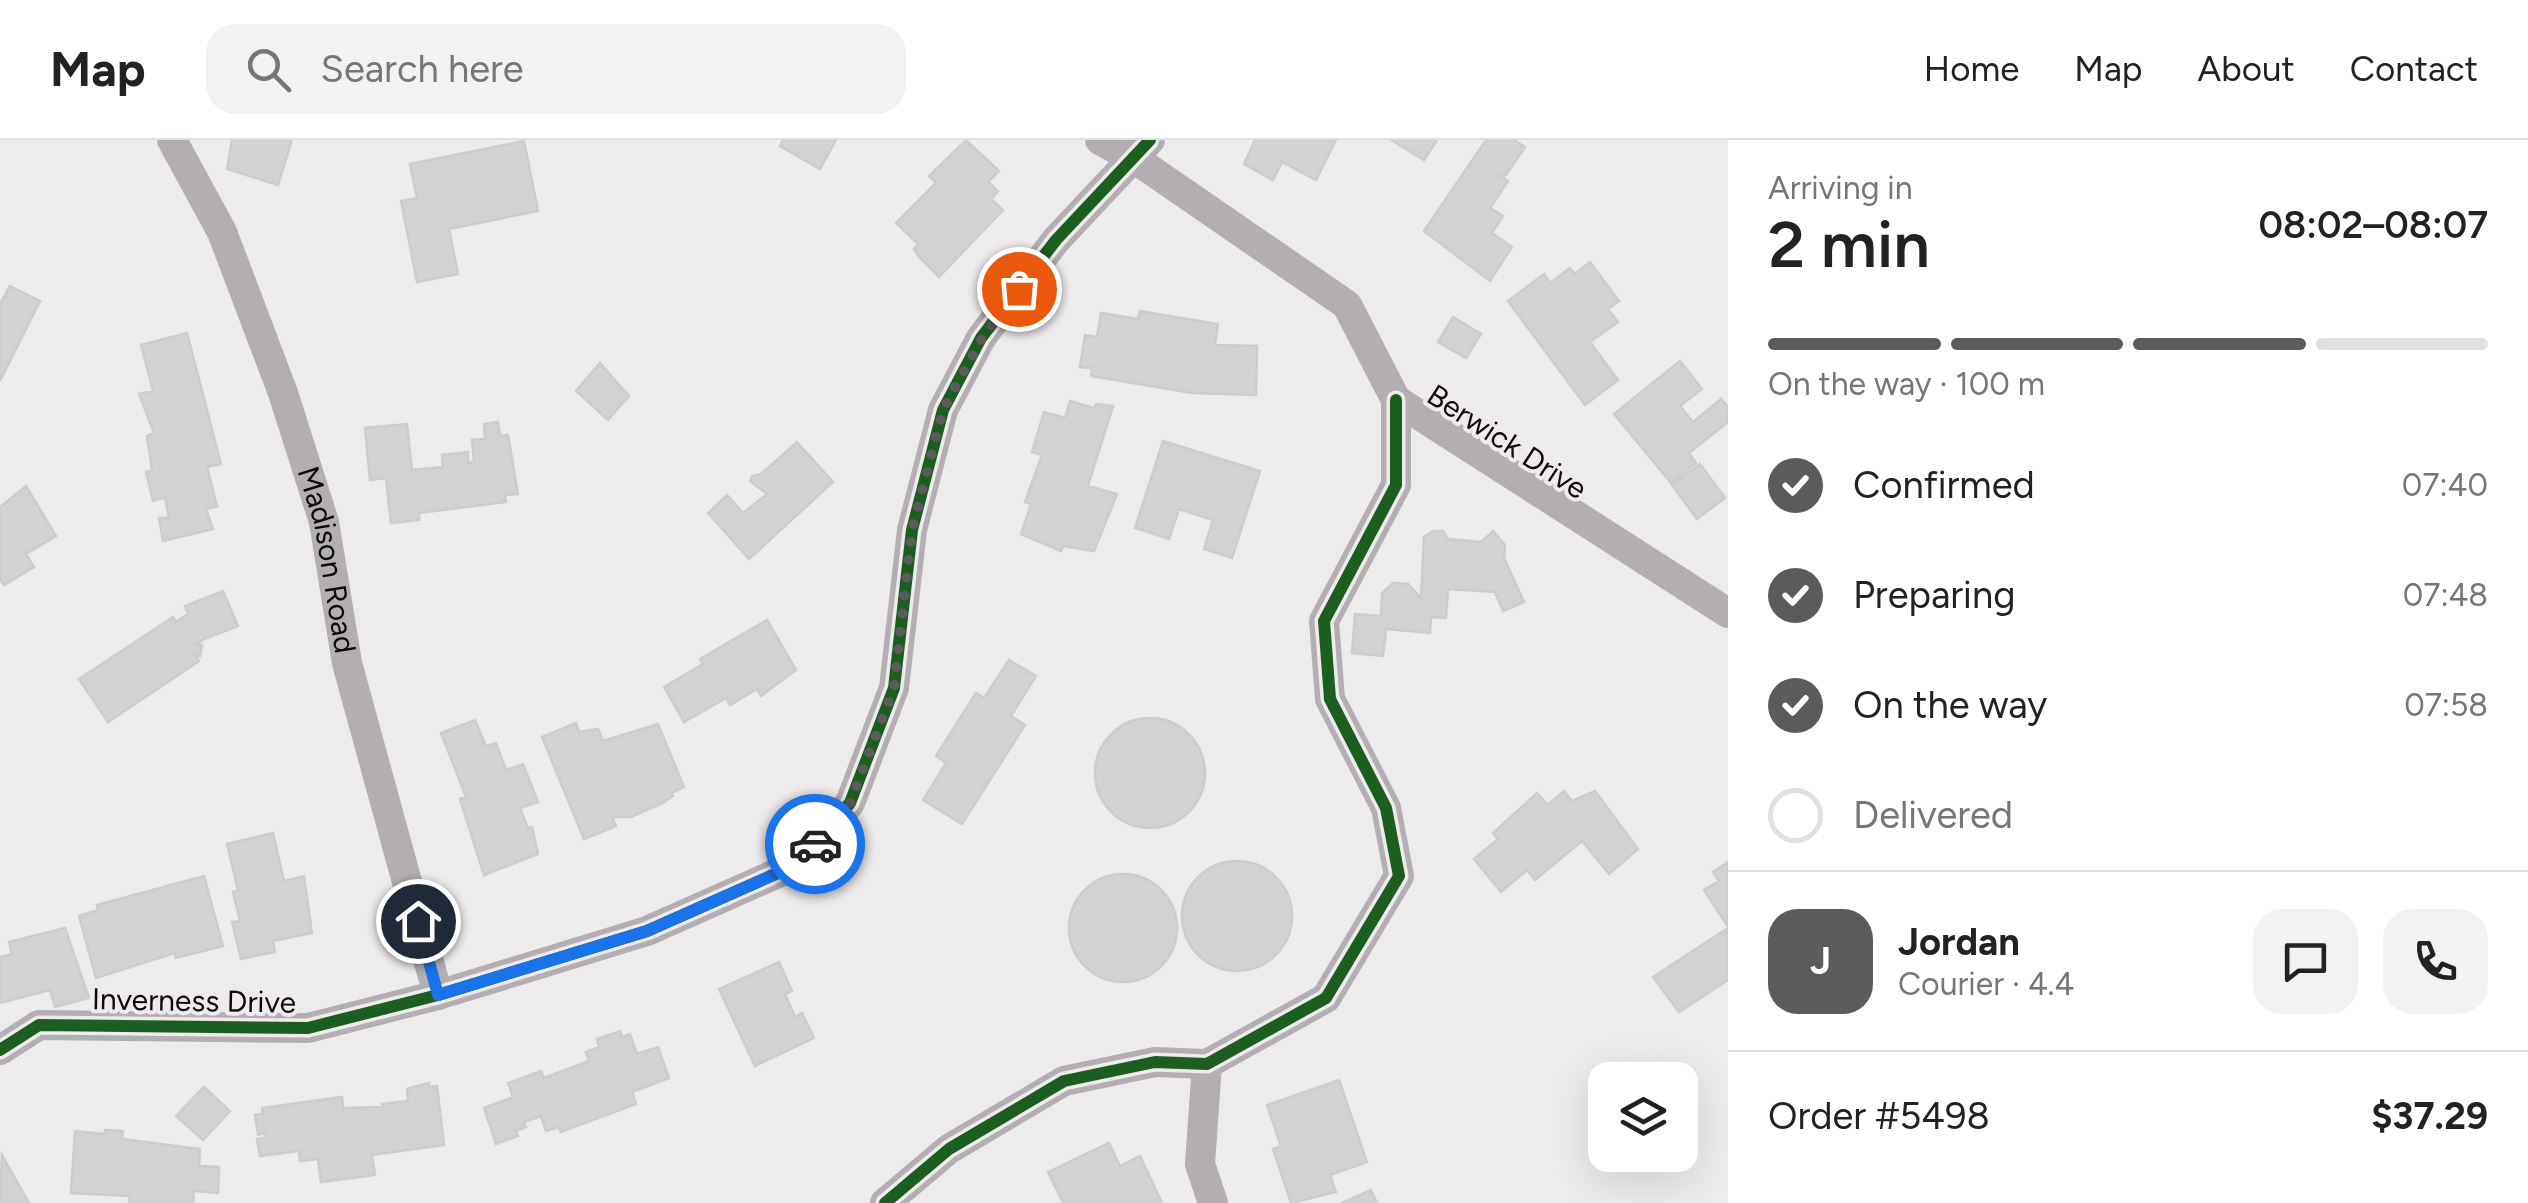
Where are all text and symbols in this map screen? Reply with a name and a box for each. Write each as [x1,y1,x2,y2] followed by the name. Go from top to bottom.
[206,24,906,114] search box
[50,40,146,98] text: Map
[241,42,296,97] icon: search
[321,46,524,92] text: Search here
[1924,48,2019,90] text: Home
[2074,48,2143,90] text: Map
[2198,48,2295,90] text: About
[2350,48,2478,90] text: Contact
[1768,169,1913,207] text: Arriving in
[2259,202,2488,248] text: 08:02–08:07
[1768,205,1930,283] text: 2 min
[977,247,1062,332] pin
[992,262,1047,317] icon: bag
[1768,365,2045,403] text: On the way · 100 m
[1421,376,1594,507] street label: Berwick Drive
[1768,458,1823,513] icon: check
[290,462,364,656] street label: Madison Road
[1853,462,2035,508] text: Confirmed
[2402,466,2488,504] text: 07:40
[1768,568,1823,623] icon: check
[1853,572,2015,618] text: Preparing
[2403,576,2488,614] text: 07:48
[1768,678,1823,733] icon: check
[1853,682,2047,728] text: On the way
[2404,686,2488,724] text: 07:58
[1853,792,2013,838] text: Delivered
[765,794,865,894] courier
[788,817,843,872] icon: car
[376,879,461,964] pin
[391,894,446,949] icon: home
[2253,909,2358,1014] button: chat
[2383,909,2488,1014] button: phone
[1898,919,2020,965] text: Jordan
[1810,938,1831,984] text: J
[1898,965,2074,1003] text: Courier · 4.4
[92,980,296,1021] street label: Inverness Drive
[1588,1062,1698,1172] map controls
[1588,1062,1698,1172] button: layers
[1768,1093,1990,1139] text: Order #5498
[2371,1093,2488,1139] text: $37.29

